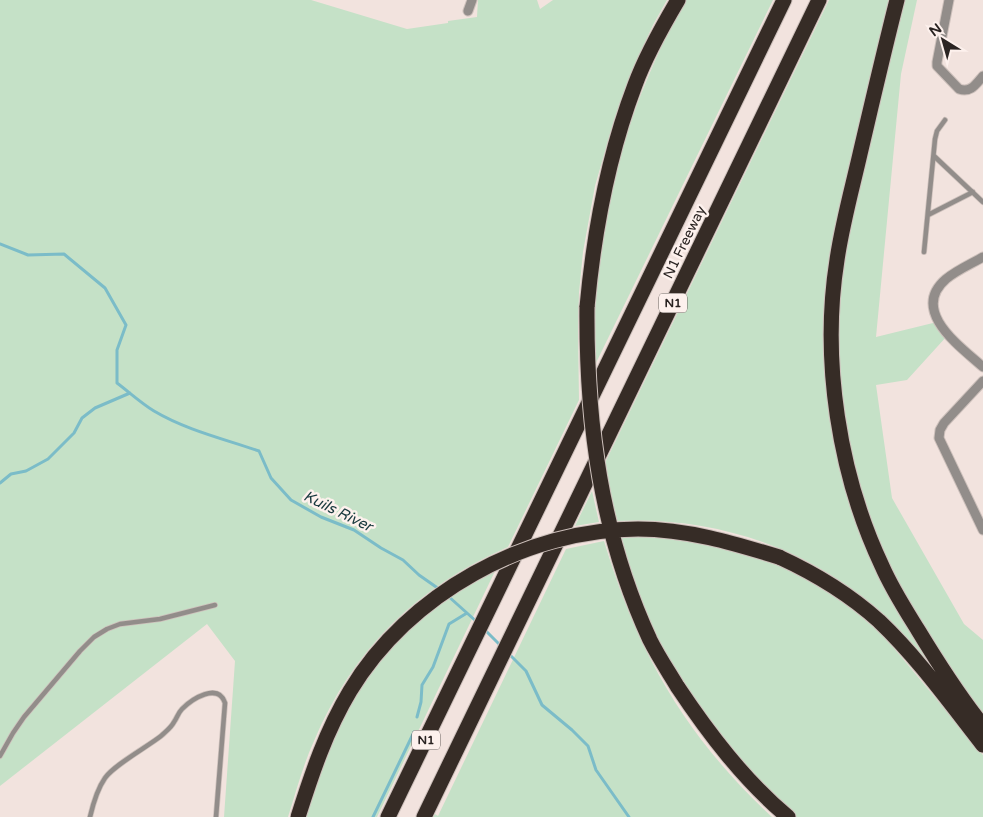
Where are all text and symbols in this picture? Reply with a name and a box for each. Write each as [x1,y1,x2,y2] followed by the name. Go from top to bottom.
[918,15,968,65] north arrow
[926,20,945,40] text: N
[659,203,710,281] street label: N1 Freeway
[659,294,687,312] road number: N1
[301,487,377,536] water label: Kuils River
[412,730,440,750] road number: N1

